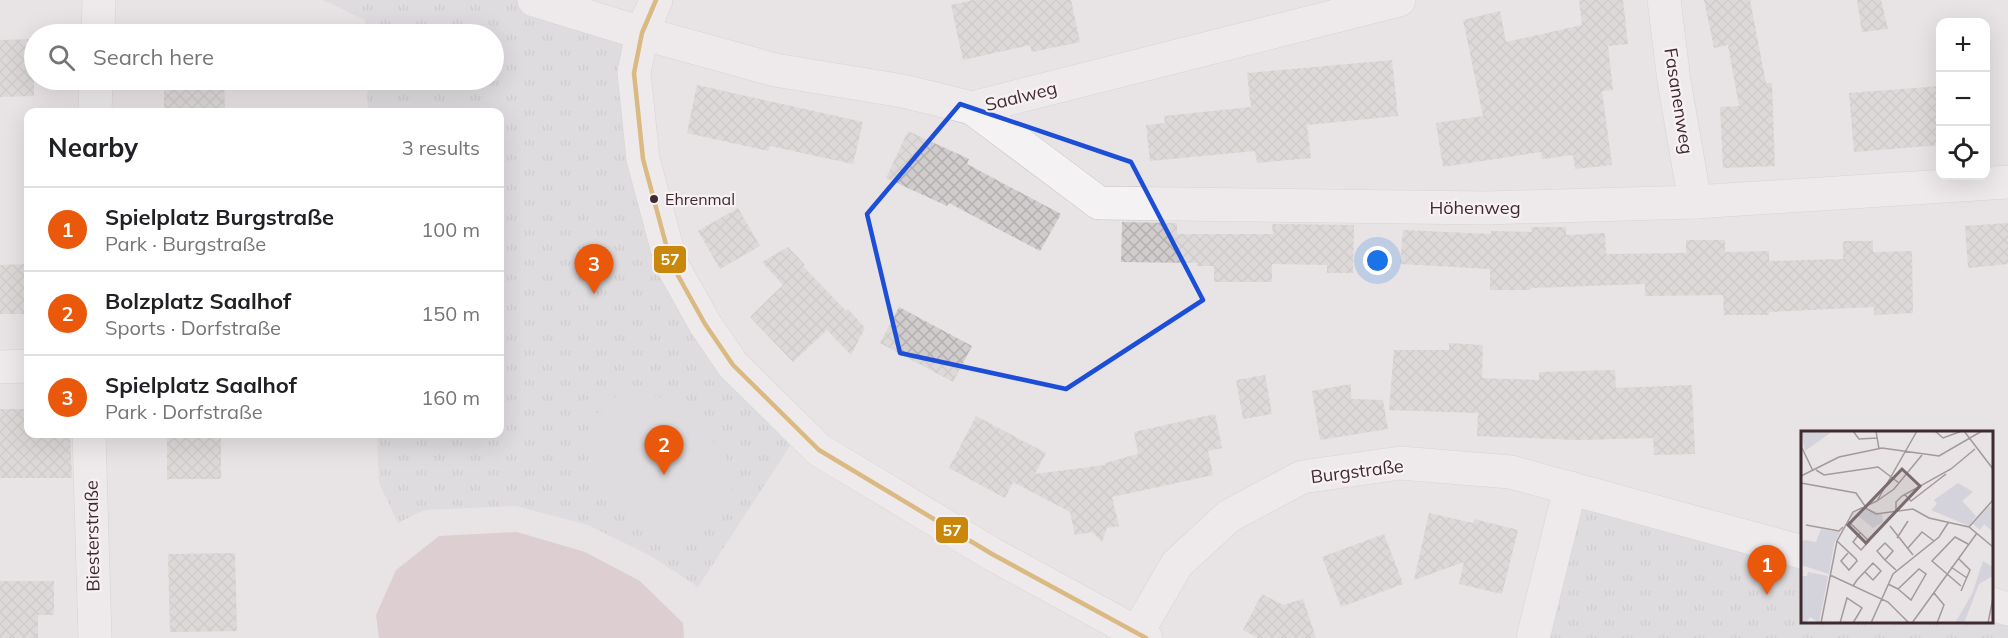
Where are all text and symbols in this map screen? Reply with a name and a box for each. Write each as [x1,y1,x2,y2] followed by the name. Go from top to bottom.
[1936,18,1990,180] map controls
[1936,18,1990,72] button: +
[24,24,504,90] search box
[45,41,78,74] icon: search
[93,43,214,71] text: Search here
[1659,46,1699,156] street label: Fasanenweg
[1936,72,1990,126] button: −
[983,76,1059,116] street label: Saalweg
[1936,126,1990,180] button: locate
[48,131,138,164] text: Nearby
[402,135,480,160] text: 3 results
[665,189,735,209] place label: Ehrenmal
[648,193,660,205] marker: Ehrenmal
[1429,196,1521,219] street label: Höhenweg
[105,203,334,231] text: Spielplatz Burgstraße
[62,217,74,242] text: 1
[421,217,480,242] text: 100 m
[105,231,266,256] text: Park · Burgstraße
[574,244,614,294] pin: 3
[653,245,687,274] line badge: 57
[1363,246,1392,275] your location
[660,249,680,269] text: 57
[105,287,291,315] text: Bolzplatz Saalhof
[62,301,74,326] text: 2
[421,301,480,326] text: 150 m
[105,315,281,340] text: Sports · Dorfstraße
[105,371,297,399] text: Spielplatz Saalhof
[62,385,74,410] text: 3
[421,385,480,410] text: 160 m
[105,399,263,424] text: Park · Dorfstraße
[644,426,684,475] pin: 2
[1801,431,1993,623] inset map
[1309,454,1405,488] street label: Burgstraße
[80,480,104,592] street label: Biesterstraße
[935,516,969,544] line badge: 57
[942,520,962,540] text: 57
[1748,546,1786,595] pin: 1

